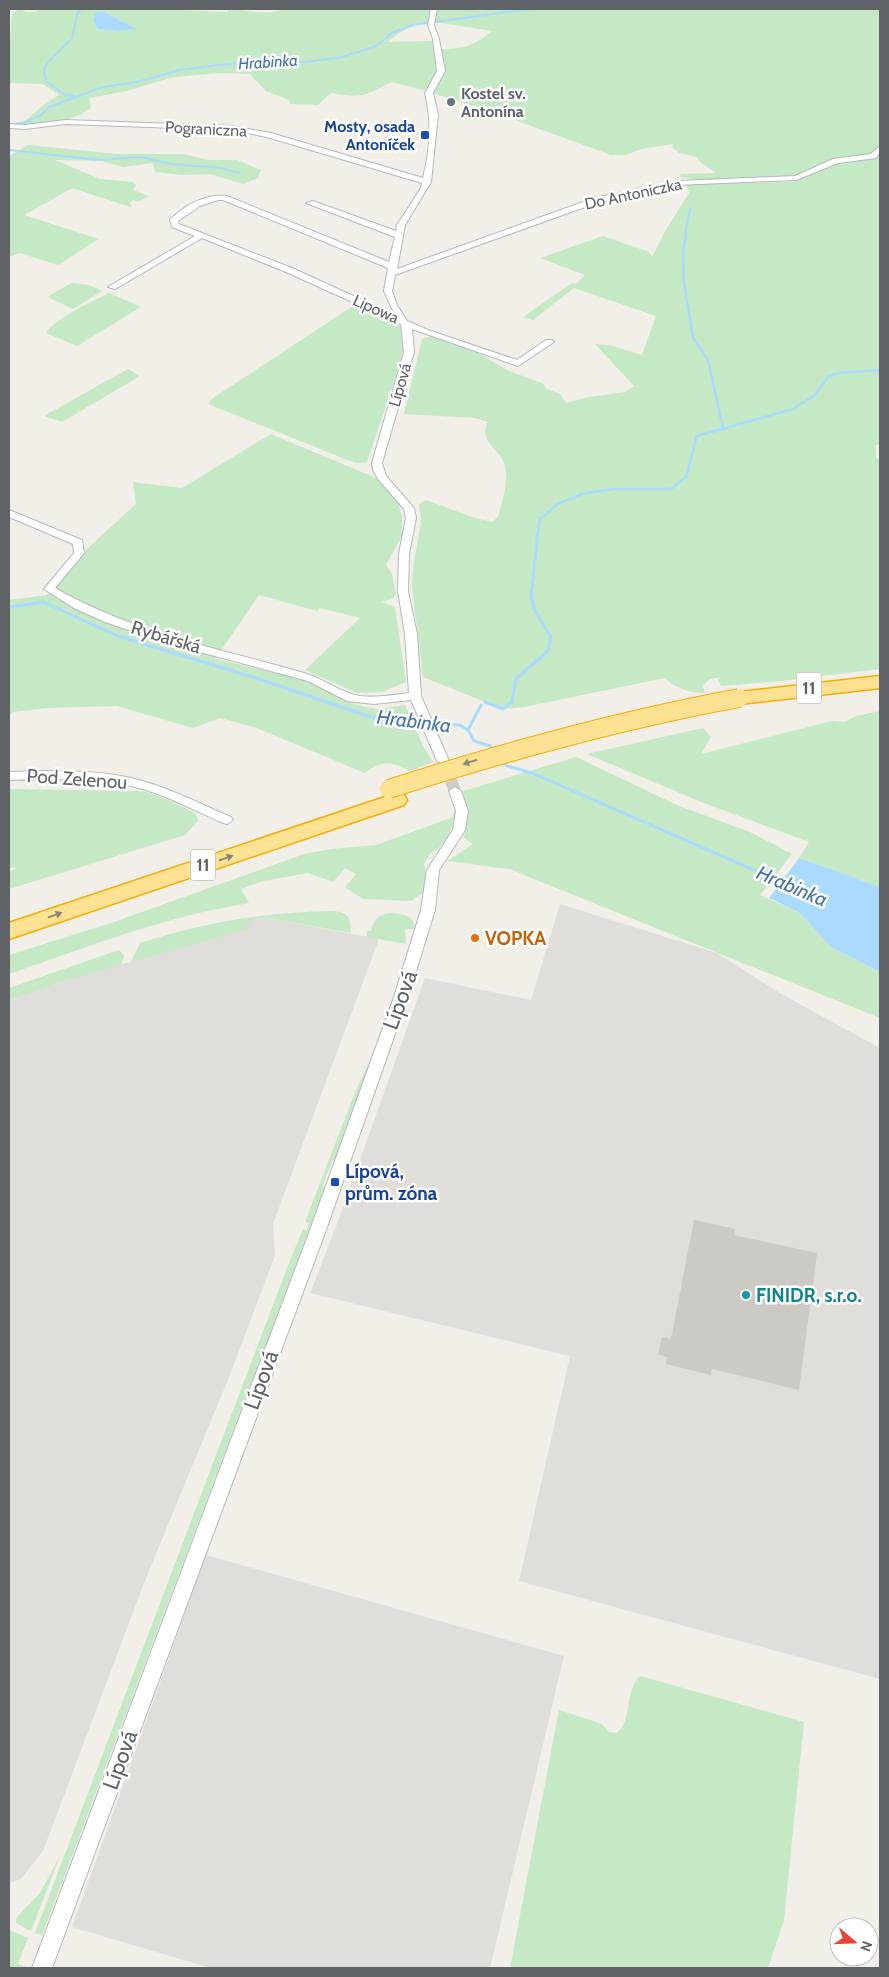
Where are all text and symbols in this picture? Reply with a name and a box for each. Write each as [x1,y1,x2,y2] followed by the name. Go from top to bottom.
[238,50,298,74] water label: Hrabinka
[461,84,526,121] place label: Kostel sv. Antonína
[445,96,457,108] marker: Kostel sv. Antonína
[165,117,248,141] street label: Pograniczna
[324,117,415,154] place label: Mosty, osada Antoníček
[419,129,431,141] marker: Mosty, osada Antoníček
[583,174,684,214] street label: Do Antoniczka
[350,291,402,328] street label: Lipowa
[385,361,415,409] street label: Lípová
[128,615,204,659] street label: Rybářská
[796,672,822,704] road number: 11
[375,705,453,737] water label: Hrabinka
[462,759,477,767] one-way arrow
[26,764,128,794] street label: Pod Zelenou
[190,850,216,880] road number: 11
[218,853,233,861] one-way arrow
[753,860,831,912] water label: Hrabinka
[48,911,63,919] one-way arrow
[485,927,546,950] place label: VOPKA
[469,932,481,944] marker: VOPKA
[377,966,423,1033] street label: Lípová
[345,1160,438,1205] place label: Lípová, prům. zóna
[329,1176,341,1188] marker: Lípová, prům. zóna
[756,1284,862,1307] place label: FINIDR, s.r.o.
[740,1289,752,1301] marker: FINIDR, s.r.o.
[238,1346,284,1413] street label: Lípová
[97,1726,143,1793] street label: Lípová
[829,1917,879,1967] north arrow
[856,1939,876,1954] text: N

